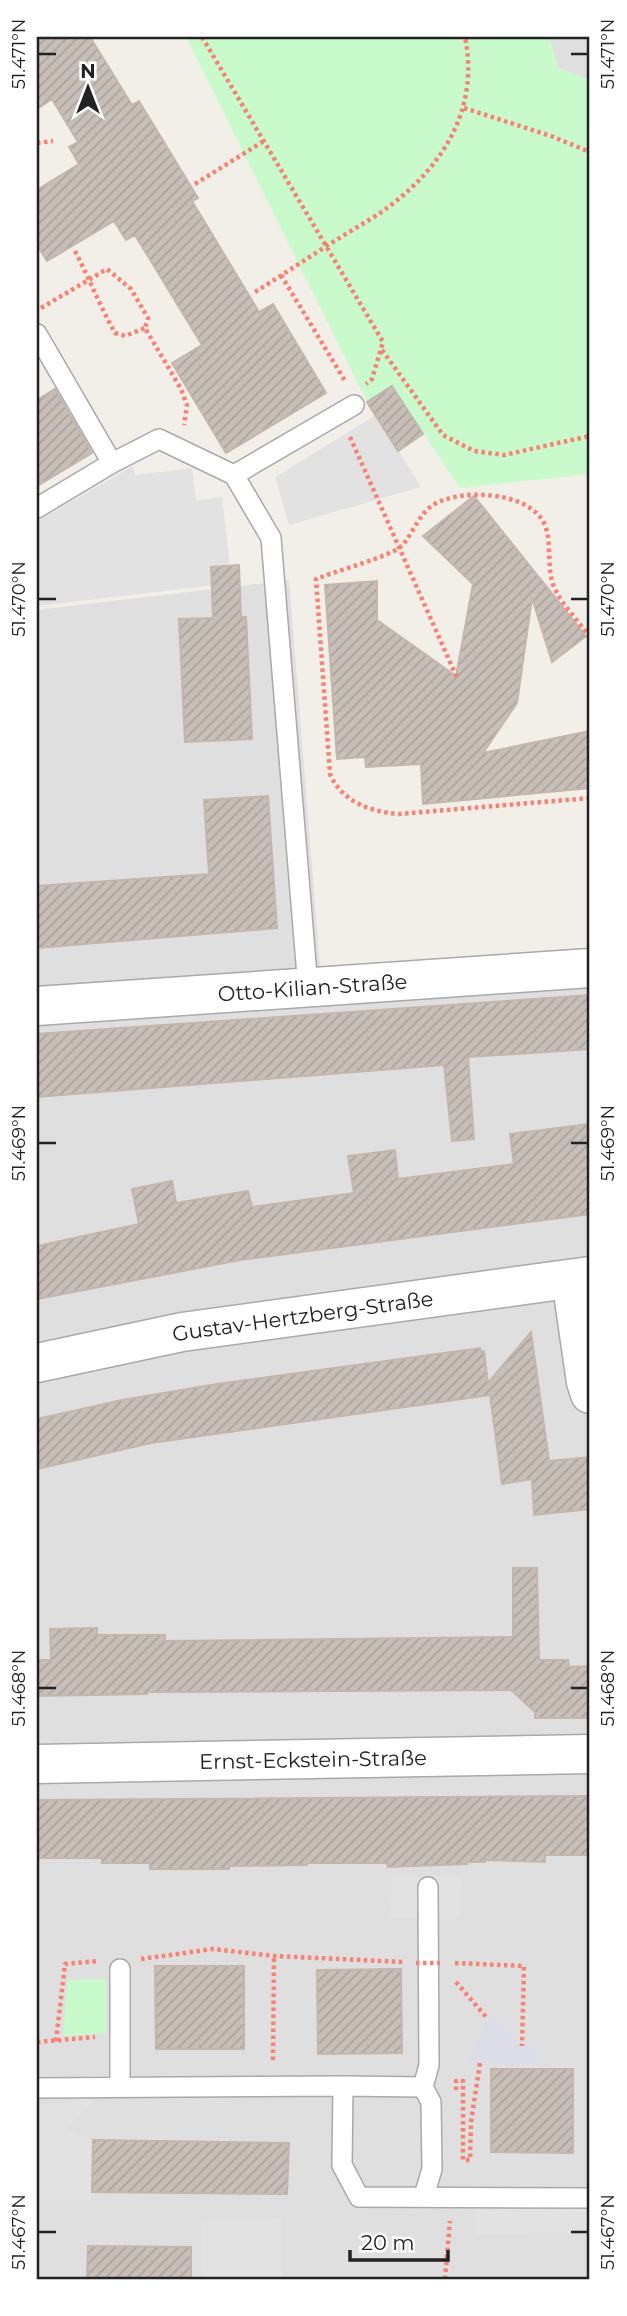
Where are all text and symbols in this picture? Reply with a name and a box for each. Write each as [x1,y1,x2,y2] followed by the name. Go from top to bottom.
[8,19,30,89] text: 51.471°N
[597,19,619,89] text: 51.471°N
[52,52,122,122] north arrow
[80,60,96,83] text: N
[8,561,30,637] text: 51.470°N
[597,561,619,637] text: 51.470°N
[217,968,408,1006] street label: Otto-Kilian-Straße
[8,1105,30,1181] text: 51.469°N
[597,1105,619,1181] text: 51.469°N
[170,1285,435,1346] street label: Gustav-Hertzberg-Straße
[8,1650,30,1726] text: 51.468°N
[597,1650,619,1726] text: 51.468°N
[199,1744,427,1774] street label: Ernst-Eckstein-Straße
[8,2194,30,2270] text: 51.467°N
[597,2194,619,2270] text: 51.467°N
[350,2218,448,2262] scale bar
[361,2230,415,2255] text: 20 m

